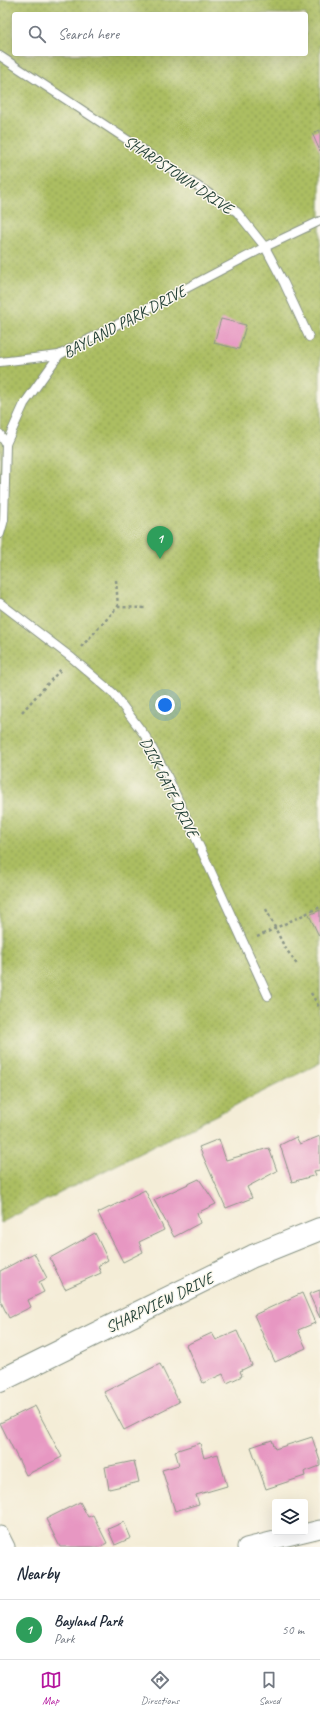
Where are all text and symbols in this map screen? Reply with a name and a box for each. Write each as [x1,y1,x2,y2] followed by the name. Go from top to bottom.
[12,12,308,56] search box
[26,23,48,45] icon: search
[58,25,119,44] text: Search here
[120,131,239,220] street label: SHARPSTOWN DRIVE
[60,280,191,363] street label: BAYLAND PARK DRIVE
[147,526,173,559] pin: 1
[155,695,175,715] your location
[135,734,204,843] street label: DICK GATE DRIVE
[102,1267,219,1338] street label: SHARPVIEW DRIVE
[272,1499,308,1535] map controls
[272,1499,308,1535] button: layers
[16,1563,59,1584] text: Nearby
[54,1612,122,1631] text: Bayland Park
[26,1622,32,1638] text: 1
[282,1622,304,1638] text: 50 m
[54,1631,75,1647] text: Park
[40,1669,62,1707] tab: Map
[141,1669,179,1707] tab: Directions
[258,1669,280,1707] tab: Saved

